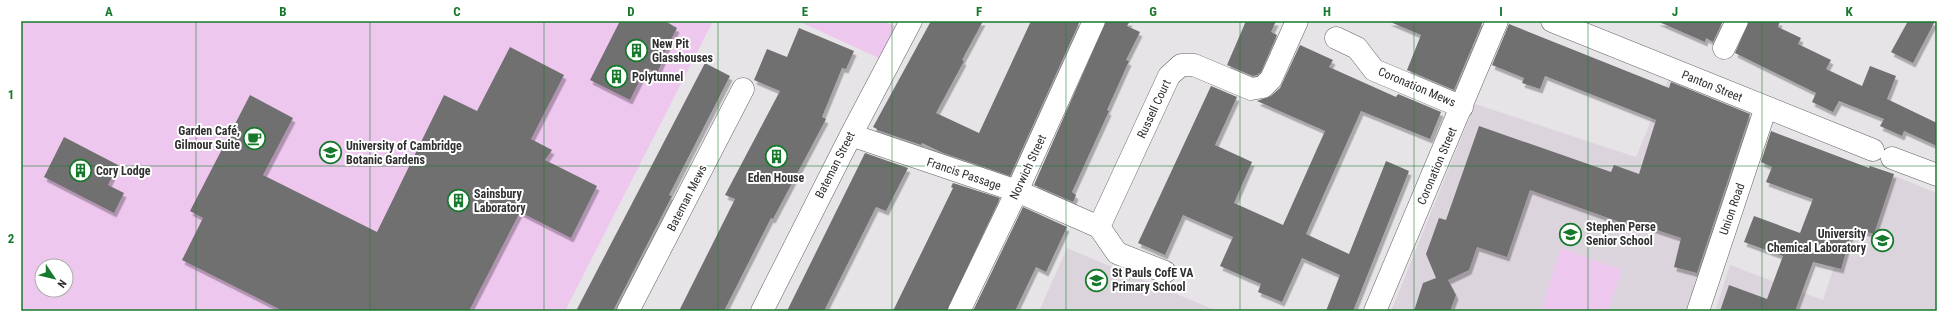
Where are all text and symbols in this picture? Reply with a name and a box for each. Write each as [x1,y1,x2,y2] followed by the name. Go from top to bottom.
[105,4,113,19] text: A
[279,4,287,19] text: B
[453,4,461,19] text: C
[627,4,635,19] text: D
[802,4,809,19] text: E
[976,4,982,19] text: F
[1149,4,1157,19] text: G
[1323,4,1331,19] text: H
[1499,4,1503,19] text: I
[1672,4,1678,19] text: J
[1845,4,1853,19] text: K
[652,37,714,65] place label: New Pit Glasshouses
[623,38,649,64] building icon: New Pit Glasshouses
[604,64,630,90] building icon: Polytunnel
[1376,64,1458,110] street label: Coronation Mews
[1680,67,1745,105] street label: Panton Street
[632,70,683,84] place label: Polytunnel
[1134,77,1174,141] street label: Russell Court
[8,87,14,102] text: 1
[175,124,240,152] place label: Garden Café, Gilmour Suite
[242,125,268,151] cafe icon: Garden Café, Gilmour Suite
[1414,125,1460,207] street label: Coronation Street
[812,129,858,201] street label: Bateman Street
[1007,132,1049,202] street label: Norwich Street
[346,139,462,167] place label: University of Cambridge Botanic Gardens
[318,140,344,166] school or university icon: University of Cambridge Botanic Gardens
[763,144,789,170] building icon: Eden House
[925,155,1003,193] street label: Francis Passage
[68,158,94,184] building icon: Cory Lodge
[664,162,710,234] street label: Bateman Mews
[96,164,151,178] place label: Cory Lodge
[748,171,805,185] place label: Eden House
[1717,181,1747,237] street label: Union Road
[474,187,526,215] place label: Sainsbury Laboratory
[445,188,471,214] building icon: Sainsbury Laboratory
[1586,220,1656,248] place label: Stephen Perse Senior School
[1557,221,1583,247] school or university icon: Stephen Perse Senior School
[1767,227,1867,255] place label: University Chemical Laboratory
[1869,228,1895,254] school or university icon: University Chemical Laboratory
[8,231,15,246] text: 2
[34,258,74,298] north arrow
[1112,266,1194,294] place label: St Pauls CofE VA Primary School
[1084,267,1110,293] school or university icon: St Pauls CofE VA Primary School
[54,277,69,290] text: N

